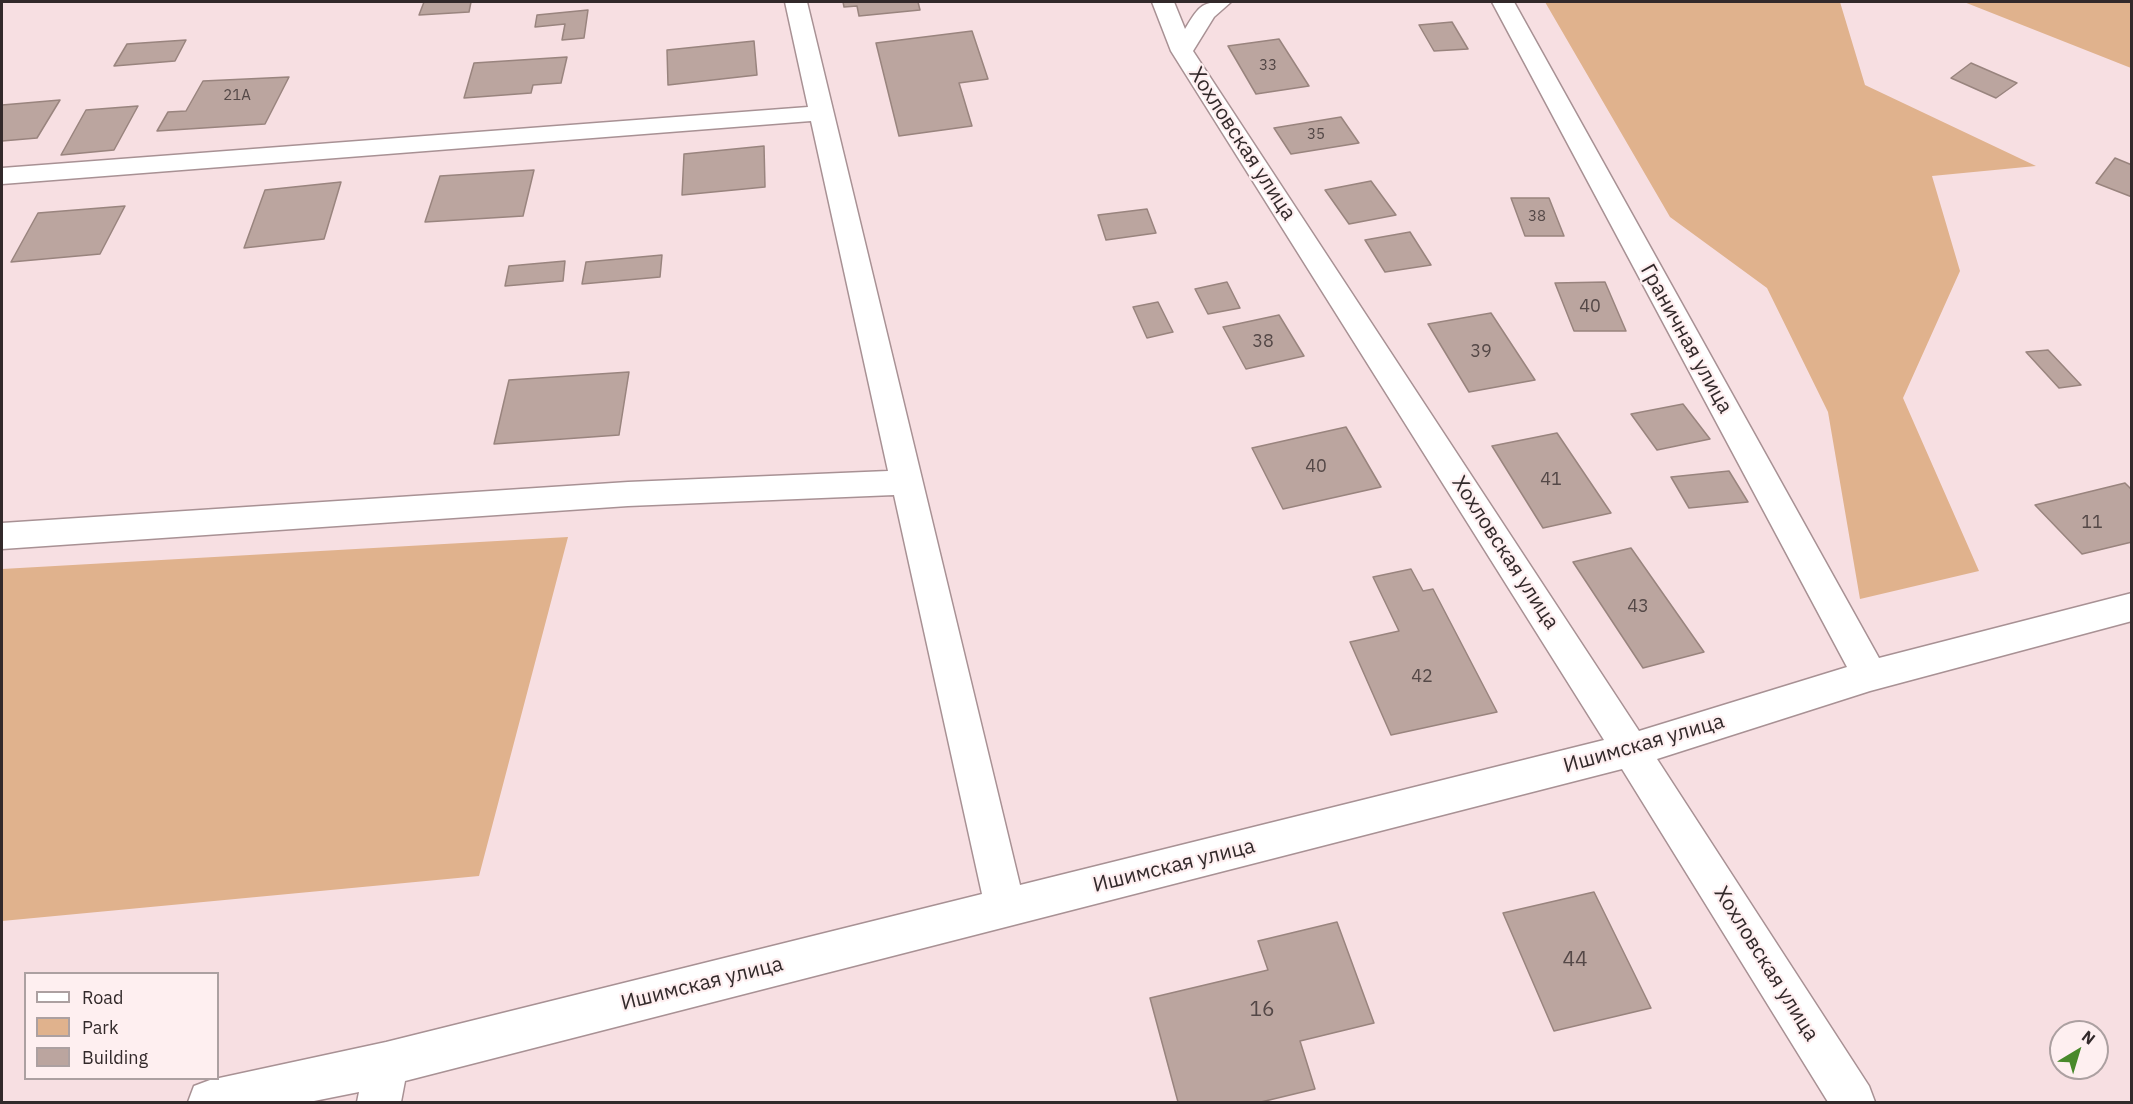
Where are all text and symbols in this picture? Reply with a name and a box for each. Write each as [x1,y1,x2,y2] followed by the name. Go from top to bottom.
[1259,57,1277,75] house number: 33
[1183,63,1301,225] street label: Хохловская улица
[223,87,251,105] house number: 21А
[1307,126,1325,144] house number: 35
[1528,208,1546,226] house number: 38
[1635,260,1737,418] street label: Граничная улица
[1579,296,1601,318] house number: 40
[1252,331,1274,353] house number: 38
[1470,341,1492,363] house number: 39
[1305,456,1327,478] house number: 40
[1540,469,1562,491] house number: 41
[1446,472,1564,634] street label: Хохловская улица
[2081,512,2103,534] house number: 11
[1627,596,1649,618] house number: 43
[1411,666,1433,688] house number: 42
[1561,709,1727,779] street label: Ишимская улица
[1090,834,1258,898] street label: Ишимская улица
[1708,882,1824,1046] street label: Хохловская улица
[1562,947,1588,973] house number: 44
[618,952,786,1016] street label: Ишимская улица
[24,972,219,1080] legend
[82,986,123,1009] text: Road
[1249,997,1275,1023] house number: 16
[82,1016,118,1039] text: Park
[2049,1020,2109,1080] north arrow
[2078,1026,2100,1049] text: N
[82,1046,148,1069] text: Building

